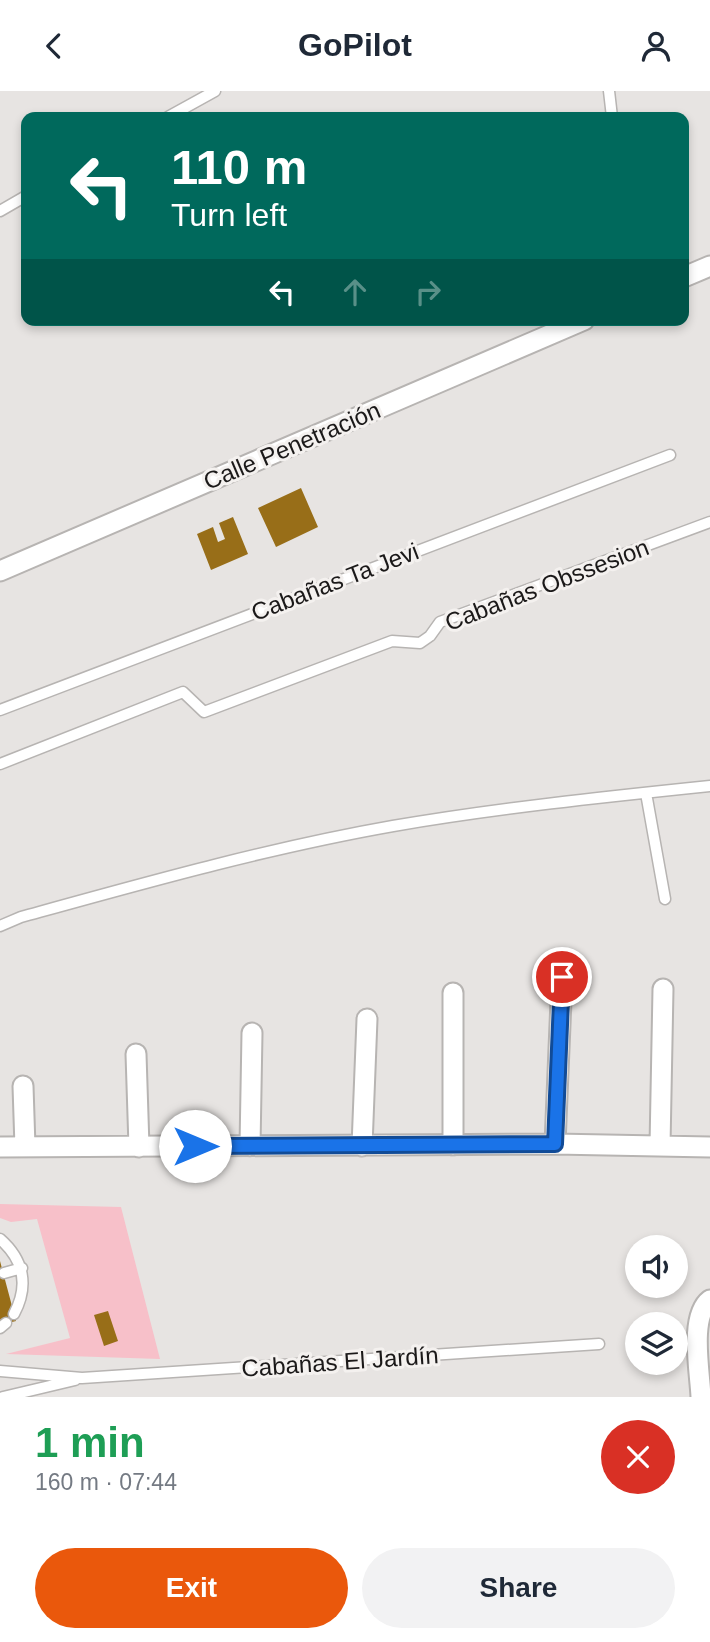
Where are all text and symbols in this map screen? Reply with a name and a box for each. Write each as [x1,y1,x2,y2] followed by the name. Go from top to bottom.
[35,27,73,65] icon: back
[298,27,412,63] text: GoPilot
[637,27,675,65] icon: person
[56,140,147,231] icon: left
[171,140,307,194] text: 110 m
[171,197,287,233] text: Turn left
[263,273,301,311] icon: left
[336,273,374,311] icon: ahead
[409,273,447,311] icon: right
[199,396,384,495] street label: Calle Penetración
[441,533,653,636] street label: Cabañas Obssesion
[247,537,422,626] street label: Cabañas Ta Jevi
[532,947,592,1007] pin
[543,958,581,996] icon: arrive
[158,1109,232,1183] position arrow
[625,1235,688,1375] map controls
[625,1235,688,1298] button: sound
[625,1312,688,1375] button: layers
[241,1341,439,1382] street label: Cabañas El Jardín
[35,1419,145,1466] text: 1 min
[601,1420,675,1494] button: close
[35,1469,177,1495] text: 160 m · 07:44
[35,1548,348,1628] button: Exit
[362,1548,675,1628] button: Share

